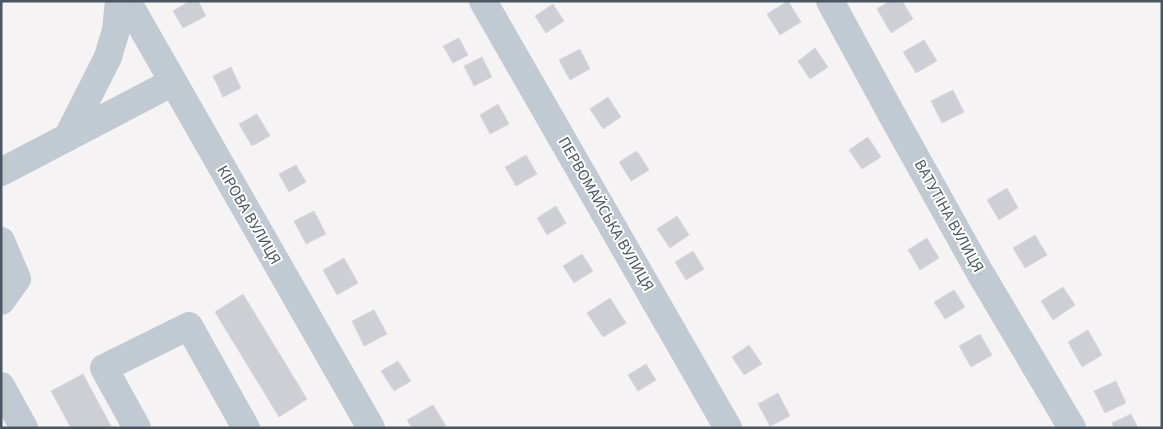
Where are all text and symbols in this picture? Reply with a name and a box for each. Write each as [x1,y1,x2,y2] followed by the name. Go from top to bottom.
[553,133,659,295] street label: ПЕРВОМАЙСЬКА ВУЛИЦЯ
[909,156,989,276] street label: ВАТУТІНА ВУЛИЦЯ
[212,161,286,269] street label: КІРОВА ВУЛИЦЯ

